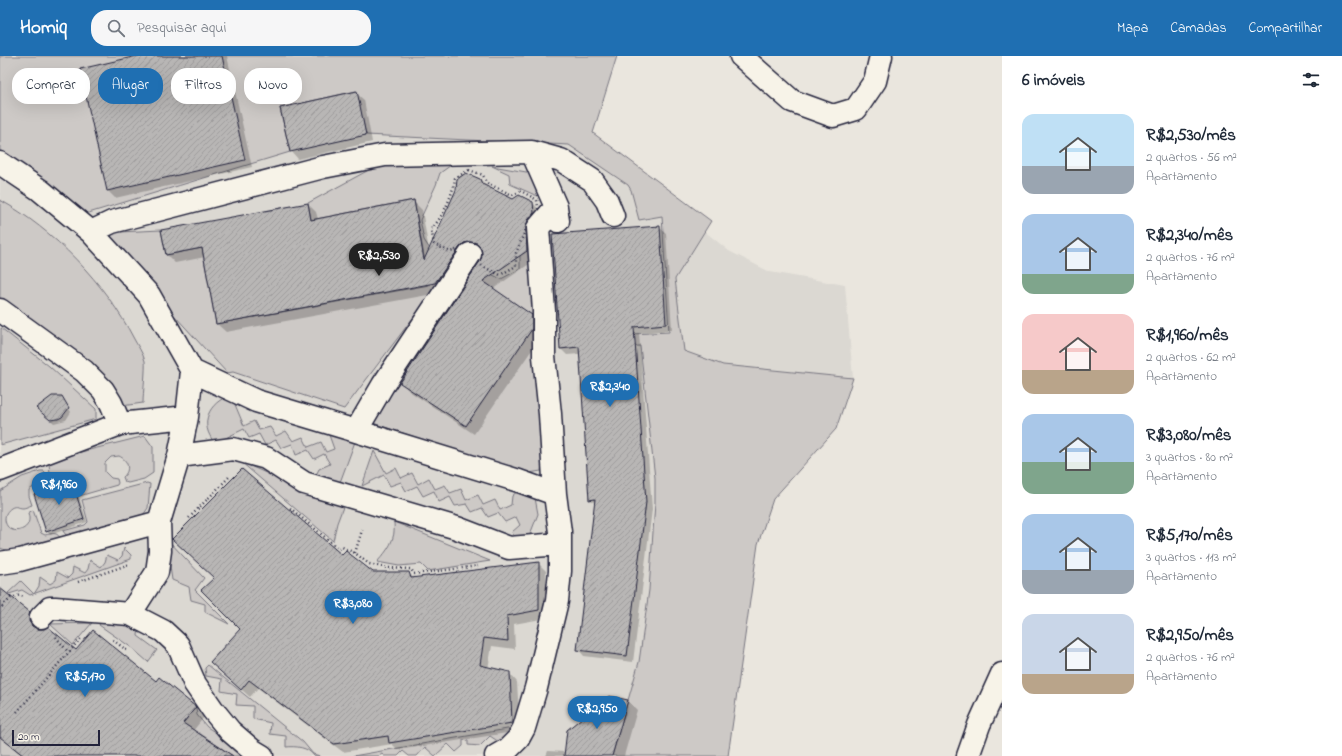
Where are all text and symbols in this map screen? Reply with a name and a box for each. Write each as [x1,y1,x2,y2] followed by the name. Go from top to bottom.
[91,10,371,46] search box
[20,15,67,42] text: Homiq
[105,17,127,39] icon: search
[137,17,226,39] text: Pesquisar aqui
[1117,18,1148,39] text: Mapa
[1170,18,1227,39] text: Camadas
[1249,18,1322,39] text: Compartilhar
[12,68,90,104] chip: Comprar
[98,68,163,104] chip: Alugar
[171,68,236,104] chip: Filtros
[244,68,302,104] chip: Novo
[1022,68,1085,93] text: 6 imóveis
[1300,69,1322,91] icon: filters
[1146,123,1236,148] text: R$2,530/mês
[1054,130,1102,178] icon: home
[1146,148,1237,167] text: 2 quartos · 56 m²
[1146,167,1217,186] text: Apartamento
[1146,223,1233,248] text: R$2,340/mês
[1054,230,1102,278] icon: home
[342,243,416,277] pin: R$2,530
[358,246,400,265] text: R$2,530
[1146,248,1235,267] text: 2 quartos · 76 m²
[1146,267,1217,286] text: Apartamento
[1146,323,1229,348] text: R$1,960/mês
[1054,330,1102,378] icon: home
[1146,348,1236,367] text: 2 quartos · 62 m²
[1146,367,1217,386] text: Apartamento
[573,374,647,408] pin: R$2,340
[590,377,630,396] text: R$2,340
[1146,423,1231,448] text: R$3,080/mês
[1054,430,1102,478] icon: home
[1146,448,1233,467] text: 3 quartos · 80 m²
[1146,467,1217,486] text: Apartamento
[22,472,96,506] pin: R$1,960
[41,475,77,494] text: R$1,960
[1146,523,1233,548] text: R$5,170/mês
[1054,530,1102,578] icon: home
[1146,548,1236,567] text: 3 quartos · 113 m²
[1146,567,1217,586] text: Apartamento
[316,591,390,625] pin: R$3,080
[334,594,372,613] text: R$3,080
[1146,623,1234,648] text: R$2,950/mês
[1054,630,1102,678] icon: home
[1146,648,1235,667] text: 2 quartos · 76 m²
[48,664,122,698] pin: R$5,170
[65,667,105,686] text: R$5,170
[1146,667,1217,686] text: Apartamento
[560,696,634,730] pin: R$2,950
[577,699,617,718] text: R$2,950
[12,728,100,747] scale bar
[18,729,40,745] text: 20 m

